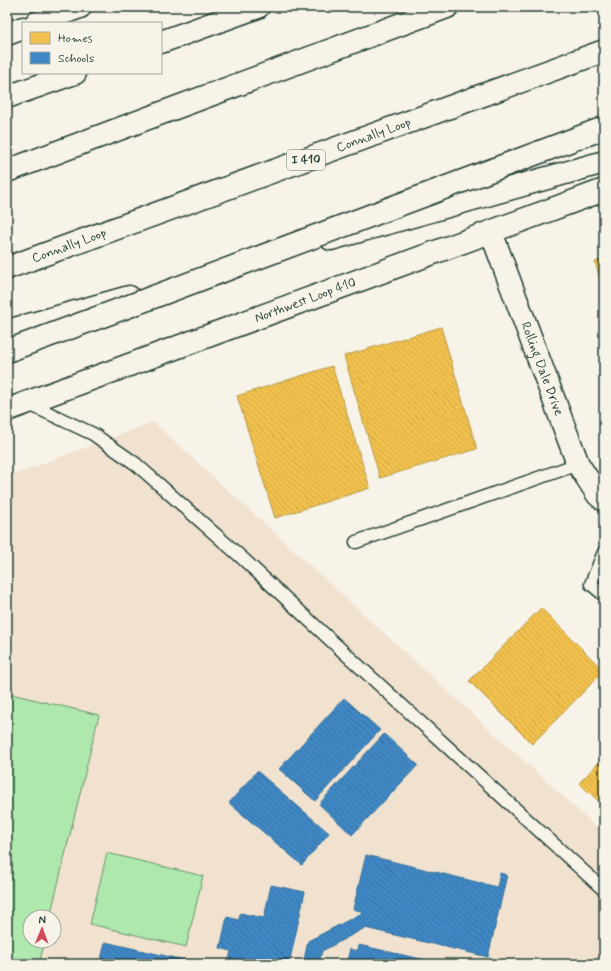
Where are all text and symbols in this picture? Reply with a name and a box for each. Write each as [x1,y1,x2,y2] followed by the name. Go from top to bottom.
[22,22,162,74] legend
[58,31,93,47] text: Homes
[58,51,94,67] text: Schools
[334,113,413,156] street label: Connally Loop
[287,150,325,170] road number: I 410
[29,224,109,267] street label: Connally Loop
[252,274,359,326] street label: Northwest Loop 410
[517,319,568,418] street label: Rolling Dale Drive
[22,909,62,949] north arrow
[38,913,46,927] text: N

